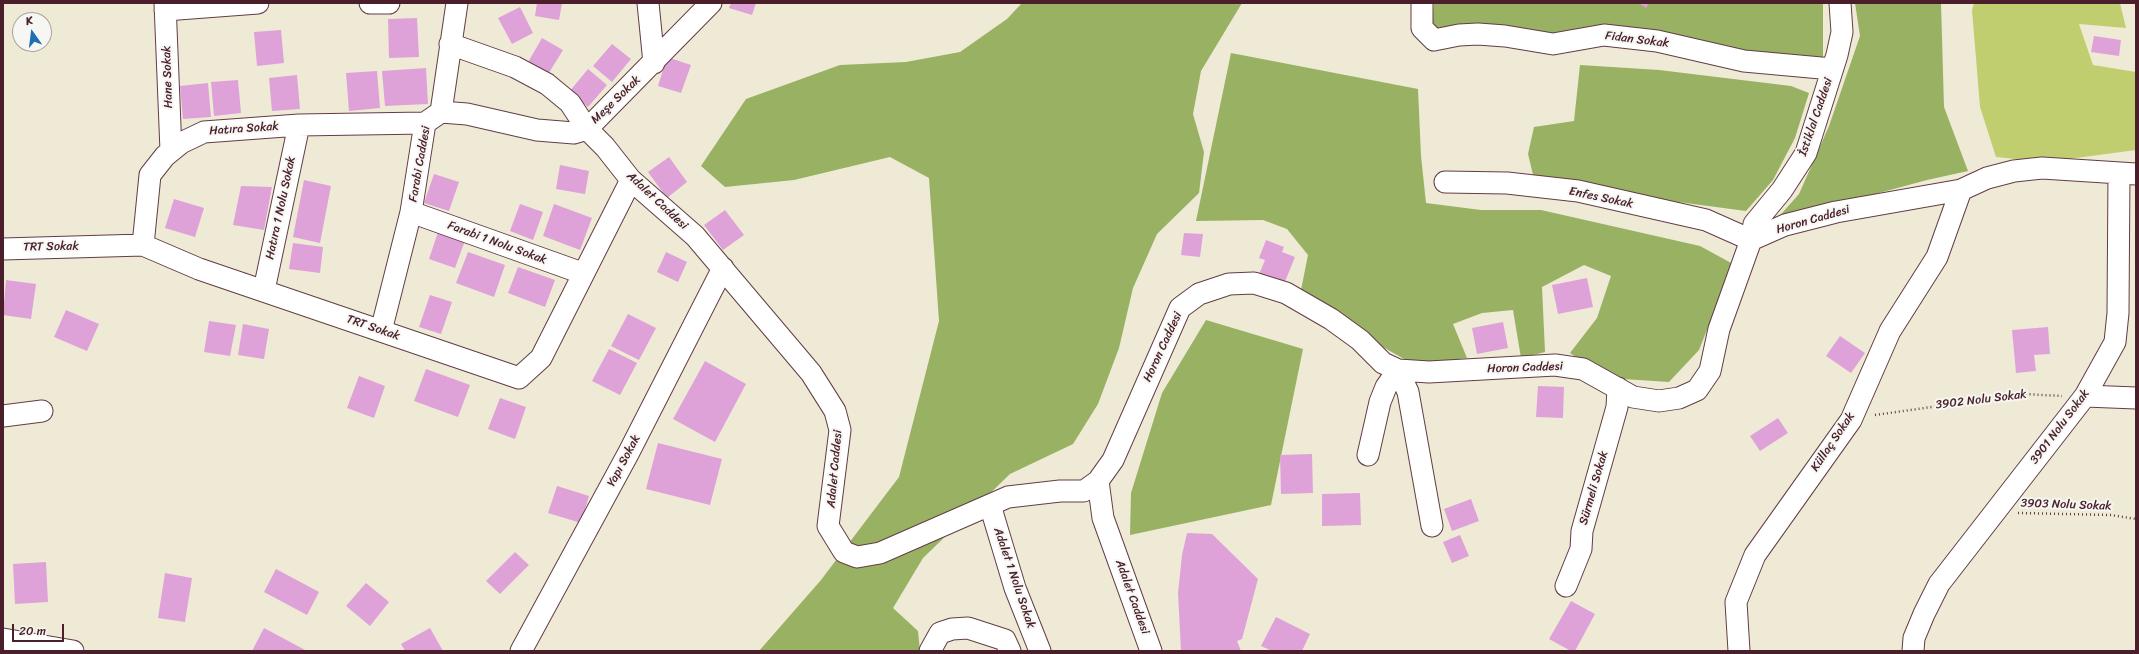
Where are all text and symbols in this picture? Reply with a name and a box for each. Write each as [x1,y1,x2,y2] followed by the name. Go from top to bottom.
[24,11,35,31] text: K
[12,12,52,52] north arrow
[1604,29,1670,51] street label: Fidan Sokak
[160,45,176,109] street label: Hane Sokak
[588,73,644,127] street label: Meşe Sokak
[1796,76,1836,158] street label: İstiklal Caddesi
[209,119,279,139] street label: Hatıra Sokak
[406,125,434,203] street label: Farabi Caddesi
[263,155,299,261] street label: Hatıra 1 Nolu Sokak
[623,169,691,233] street label: Adalet Caddesi
[1568,184,1634,212] street label: Enfes Sokak
[1775,203,1851,237] street label: Horon Caddesi
[445,218,549,268] street label: Farabi 1 Nolu Sokak
[23,239,79,255] street label: TRT Sokak
[1140,310,1186,384] street label: Horon Caddesi
[344,312,402,344] street label: TRT Sokak
[1487,359,1563,377] street label: Horon Caddesi
[1935,387,2027,413] street label: 3902 Nolu Sokak
[2027,387,2093,467] street label: 3901 Nolu Sokak
[1808,410,1858,474] street label: Küllaç Sokak
[824,429,846,509] street label: Adalet Caddesi
[604,433,644,489] street label: Yapı Sokak
[1577,449,1611,527] street label: Sürmeli Sokak
[2020,496,2112,514] street label: 3903 Nolu Sokak
[990,526,1038,630] street label: Adalet 1 Nolu Sokak
[1112,558,1152,636] street label: Adalet Caddesi
[14,616,66,642] scale bar
[19,620,46,642] text: 20 m

